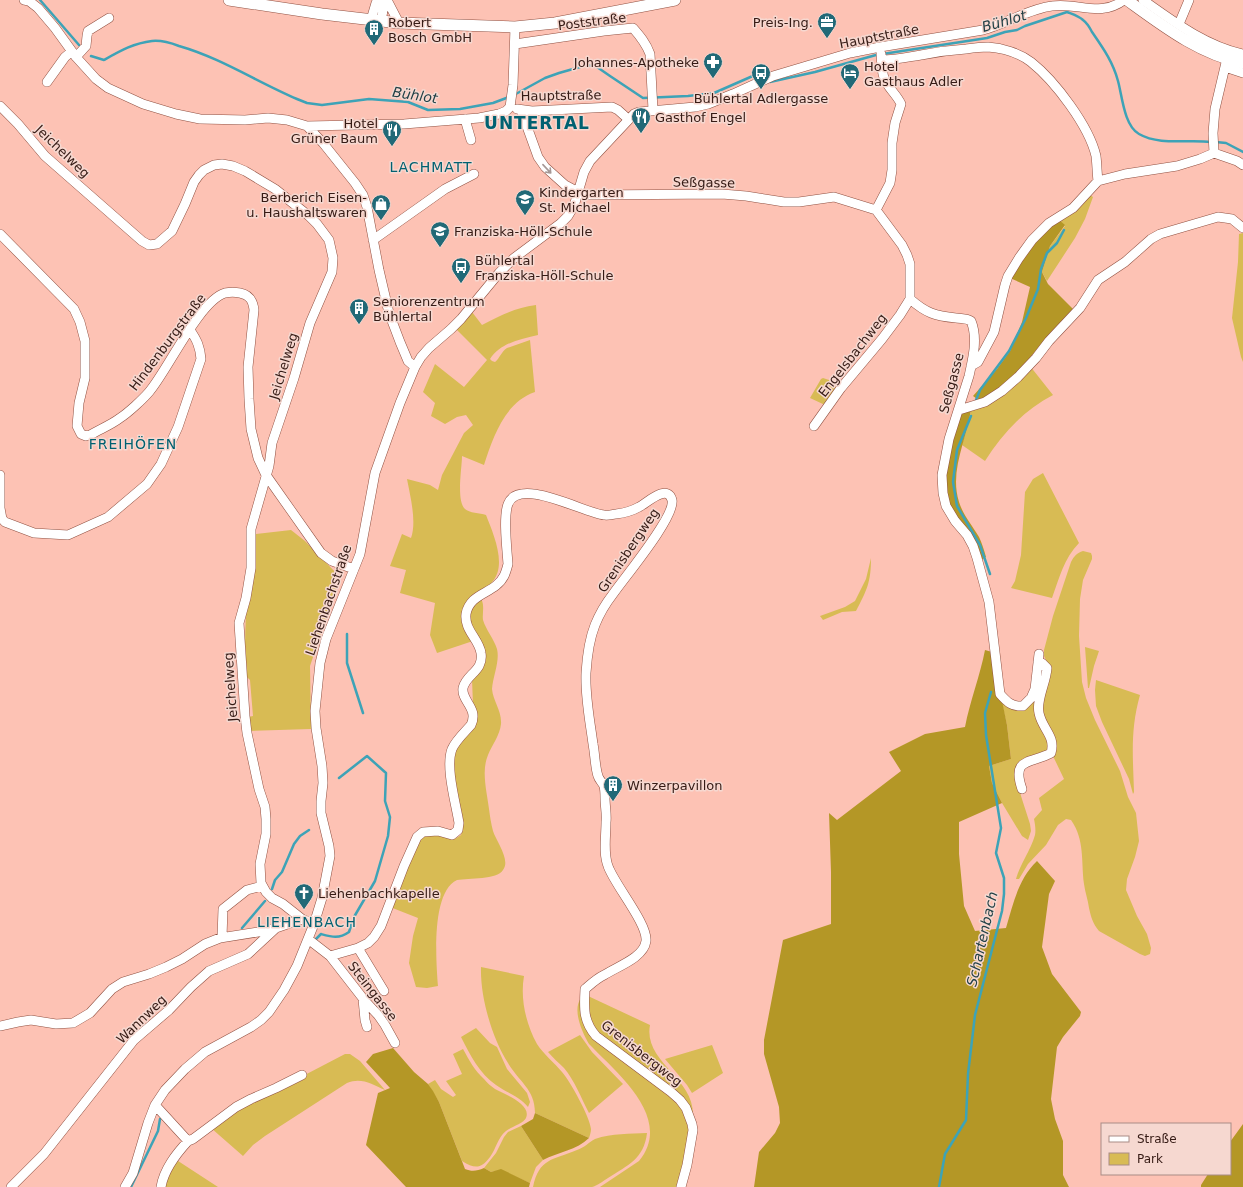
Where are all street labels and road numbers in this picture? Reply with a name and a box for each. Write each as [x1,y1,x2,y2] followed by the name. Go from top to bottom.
[557,10,627,33] street label: Poststraße
[838,21,920,52] street label: Hauptstraße
[521,87,601,104] street label: Hauptstraße
[32,121,93,181] street label: Jeichelweg
[673,174,735,191] street label: Seßgasse
[126,291,209,394] street label: Hindenburgstraße
[815,311,890,400] street label: Engelsbachweg
[266,331,301,402] street label: Jeichelweg
[936,351,967,415] street label: Seßgasse
[595,505,662,595] street label: Grenisbergweg
[302,543,354,658] street label: Liehenbachstraße
[221,652,240,723] street label: Jeichelweg
[345,959,400,1024] street label: Steingasse
[113,992,169,1047] street label: Wannweg
[598,1017,685,1090] street label: Grenisbergweg

